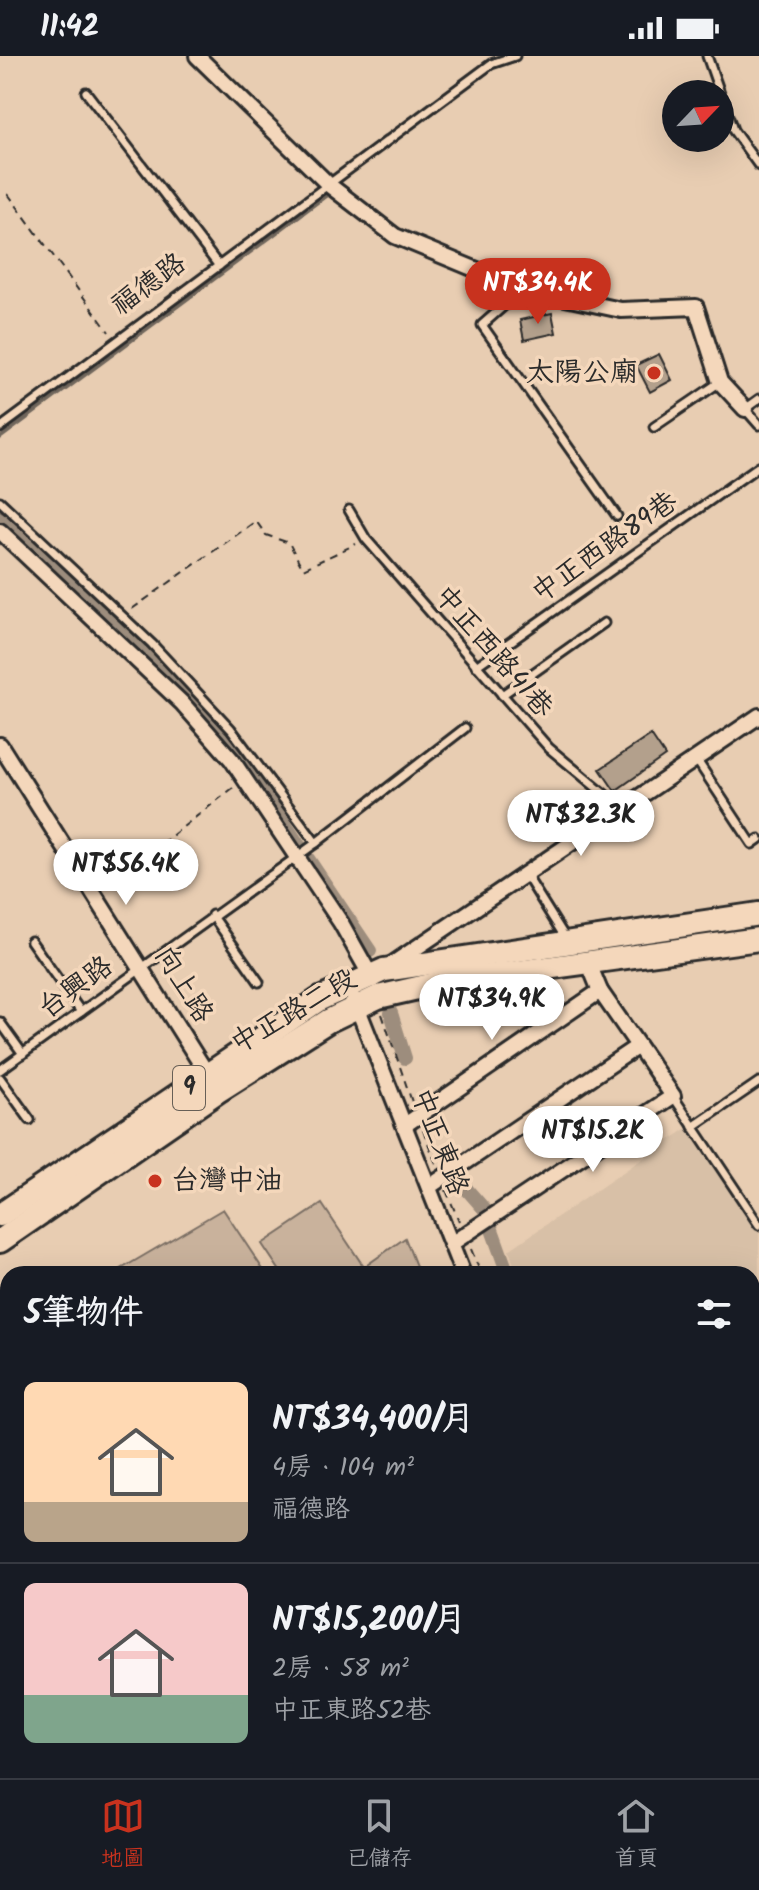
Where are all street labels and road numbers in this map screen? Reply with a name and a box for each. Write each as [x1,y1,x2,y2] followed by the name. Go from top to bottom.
[102,242,196,328] street label: 福德路
[522,480,689,615] street label: 中正西路89巷
[422,575,565,729] street label: 中正西路41巷
[142,937,224,1033] street label: 向上路
[29,945,123,1031] street label: 台興路
[222,958,366,1066] street label: 中正路二段
[173,1066,205,1110] road number: 9
[398,1082,480,1202] street label: 中正東路

